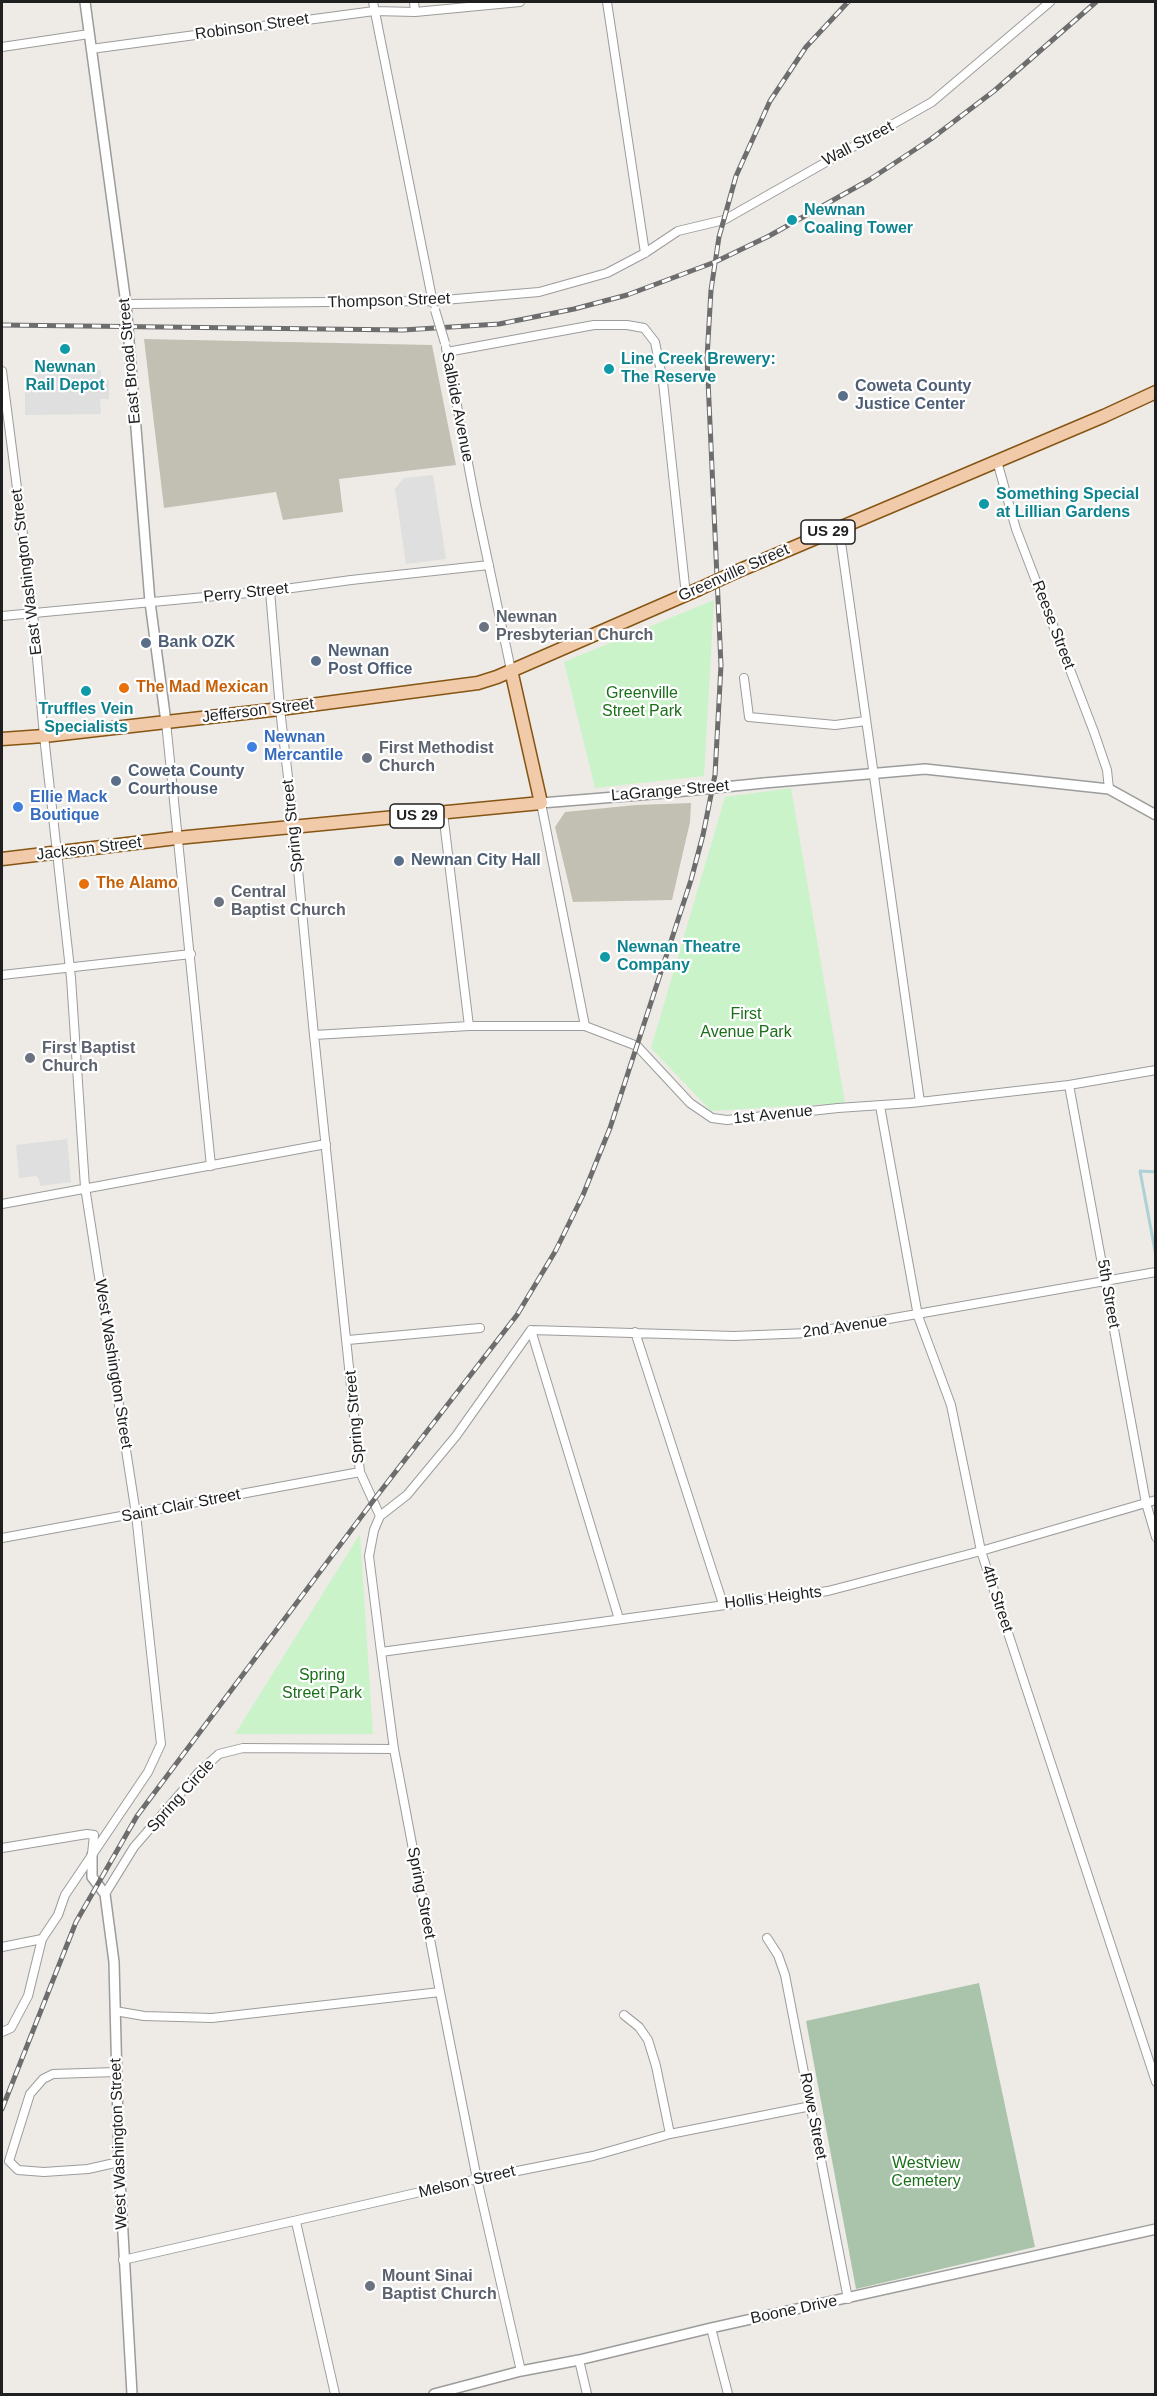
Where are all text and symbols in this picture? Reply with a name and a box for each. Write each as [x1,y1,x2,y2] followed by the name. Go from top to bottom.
[194,10,310,44] street label: Robinson Street
[819,117,897,171] street label: Wall Street
[804,201,913,239] place label: Newnan Coaling Tower
[785,213,799,227] marker: Newnan Coaling Tower
[327,289,451,313] street label: Thompson Street
[115,297,145,425] street label: East Broad Street
[58,342,72,356] marker: Newnan Rail Depot
[437,350,477,464] street label: Salbide Avenue
[621,350,776,388] place label: Line Creek Brewery: The Reserve
[25,358,105,396] place label: Newnan Rail Depot
[602,362,616,376] marker: Line Creek Brewery: The Reserve
[855,377,971,415] place label: Coweta County Justice Center
[836,389,850,403] marker: Coweta County Justice Center
[996,485,1139,523] place label: Something Special at Lillian Gardens
[7,488,47,656] street label: East Washington Street
[977,497,991,511] marker: Something Special at Lillian Gardens
[801,520,855,544] road number: US 29
[676,540,792,606] street label: Greenville Street
[1027,578,1079,672] street label: Reese Street
[203,579,289,607] street label: Perry Street
[496,608,653,646] place label: Newnan Presbyterian Church
[477,620,491,634] marker: Newnan Presbyterian Church
[158,633,235,653] place label: Bank OZK
[139,636,153,650] marker: Bank OZK
[328,642,412,680] place label: Newnan Post Office
[309,654,323,668] marker: Newnan Post Office
[136,678,268,698] place label: The Mad Mexican
[117,681,131,695] marker: The Mad Mexican
[79,684,93,698] marker: Truffles Vein Specialists
[602,684,682,722] park label: Greenville Street Park
[201,695,315,727] street label: Jefferson Street
[38,700,134,738] place label: Truffles Vein Specialists
[264,728,343,766] place label: Newnan Mercantile
[379,739,494,777] place label: First Methodist Church
[245,740,259,754] marker: Newnan Mercantile
[360,751,374,765] marker: First Methodist Church
[128,762,244,800] place label: Coweta County Courthouse
[109,774,123,788] marker: Coweta County Courthouse
[610,776,730,806] street label: LaGrange Street
[279,779,307,873] street label: Spring Street
[30,788,107,826] place label: Ellie Mack Boutique
[11,800,25,814] marker: Ellie Mack Boutique
[390,804,444,828] road number: US 29
[35,833,143,865] street label: Jackson Street
[411,851,541,871] place label: Newnan City Hall
[392,854,406,868] marker: Newnan City Hall
[96,874,178,894] place label: The Alamo
[77,877,91,891] marker: The Alamo
[231,883,346,921] place label: Central Baptist Church
[212,895,226,909] marker: Central Baptist Church
[617,938,741,976] place label: Newnan Theatre Company
[598,950,612,964] marker: Newnan Theatre Company
[700,1005,792,1043] park label: First Avenue Park
[42,1039,135,1077] place label: First Baptist Church
[23,1051,37,1065] marker: First Baptist Church
[732,1101,814,1129] street label: 1st Avenue
[1093,1258,1123,1330] street label: 5th Street
[90,1278,136,1450] street label: West Washington Street
[802,1312,888,1342] street label: 2nd Avenue
[341,1370,369,1464] street label: Spring Street
[120,1485,242,1527] street label: Saint Clair Street
[977,1563,1017,1635] street label: 4th Street
[723,1583,823,1613] street label: Hollis Heights
[282,1666,362,1704] park label: Spring Street Park
[143,1756,219,1836] street label: Spring Circle
[403,1845,439,1941] street label: Spring Street
[106,2058,132,2230] street label: West Washington Street
[795,2071,831,2161] street label: Rowe Street
[891,2154,961,2192] park label: Westview Cemetery
[417,2162,517,2202] street label: Melson Street
[382,2267,497,2305] place label: Mount Sinai Baptist Church
[363,2279,377,2293] marker: Mount Sinai Baptist Church
[749,2291,839,2329] street label: Boone Drive

